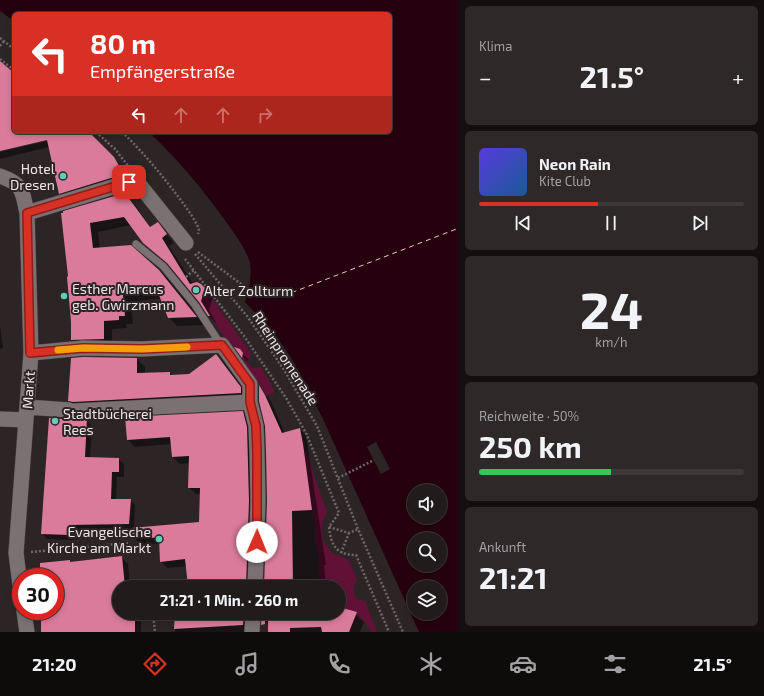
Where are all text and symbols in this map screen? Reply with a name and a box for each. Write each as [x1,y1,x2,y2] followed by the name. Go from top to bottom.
[90,26,156,60] text: 80 m
[24,28,76,80] icon: left
[479,38,512,54] text: Klima
[580,58,644,94] text: 21.5°
[90,60,235,82] text: Empfängerstraße
[479,64,492,90] text: −
[732,64,744,90] text: +
[128,104,150,126] icon: left
[170,104,192,126] icon: ahead
[212,104,234,126] icon: ahead
[254,104,276,126] icon: right
[539,155,611,173] text: Neon Rain
[10,160,56,193] place label: Hotel Dresen
[112,165,146,199] pin
[58,171,68,181] marker: Hotel Dresen
[118,171,140,193] icon: arrive
[539,173,591,189] text: Kite Club
[512,212,534,234] icon: previous
[600,212,622,234] icon: pause
[689,212,711,234] icon: next
[580,277,643,339] text: 24
[72,280,174,313] place label: Esther Marcus geb. Gwirzmann
[204,282,293,299] place label: Alter Zollturm
[191,285,201,295] marker: Alter Zollturm
[59,291,69,301] marker: Esther Marcus geb. Gwirzmann
[249,308,323,408] street label: Rheinpromenade
[595,334,628,350] text: km/h
[18,370,38,410] street label: Markt
[63,405,152,438] place label: Stadtbücherei Rees
[479,408,579,424] text: Reichweite · 50%
[50,416,60,426] marker: Stadtbücherei Rees
[479,428,582,464] text: 250 km
[407,484,447,620] map controls
[407,484,447,524] button: sound
[236,521,278,563] position arrow
[47,523,151,556] place label: Evangelische Kirche am Markt
[407,532,447,572] button: search
[154,534,164,544] marker: Evangelische Kirche am Markt
[479,539,526,555] text: Ankunft
[479,559,548,595] text: 21:21
[12,568,64,620] speed limit sign: 30
[407,580,447,620] button: layers
[160,591,298,609] text: 21:21 · 1 Min. · 260 m
[141,650,169,678] icon: directions
[233,650,261,678] icon: music
[325,650,353,678] icon: phone
[417,650,445,678] icon: climate
[509,650,537,678] icon: car
[601,650,629,678] icon: filters
[32,653,77,675] text: 21:20
[693,653,732,675] text: 21.5°

